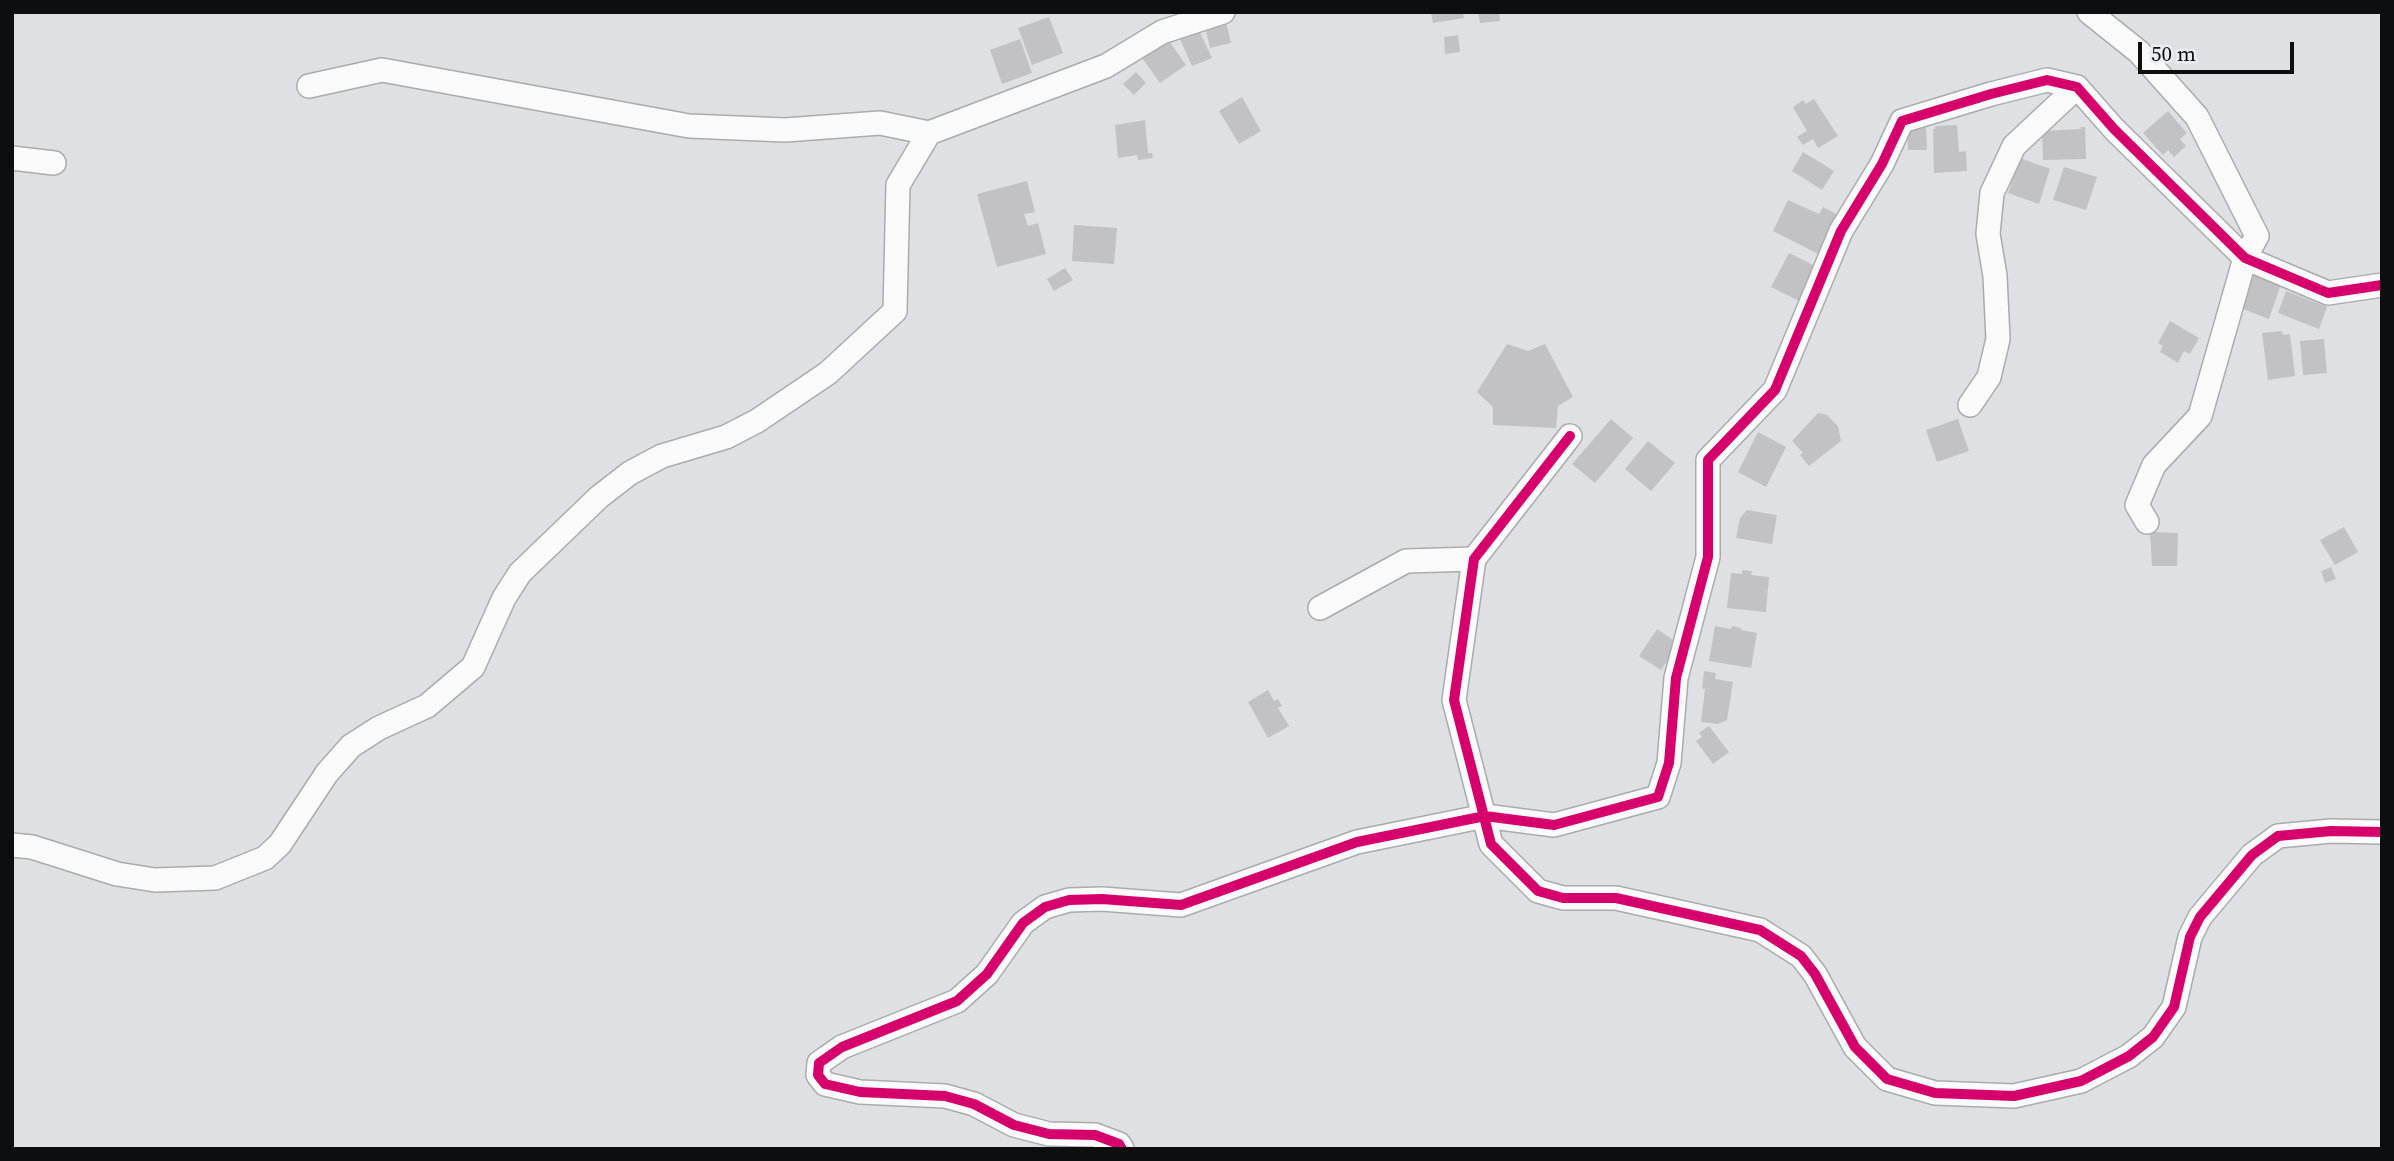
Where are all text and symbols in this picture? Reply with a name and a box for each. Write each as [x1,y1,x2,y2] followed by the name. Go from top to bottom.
[2142,28,2298,72] scale bar
[2151,39,2196,68] text: 50 m

